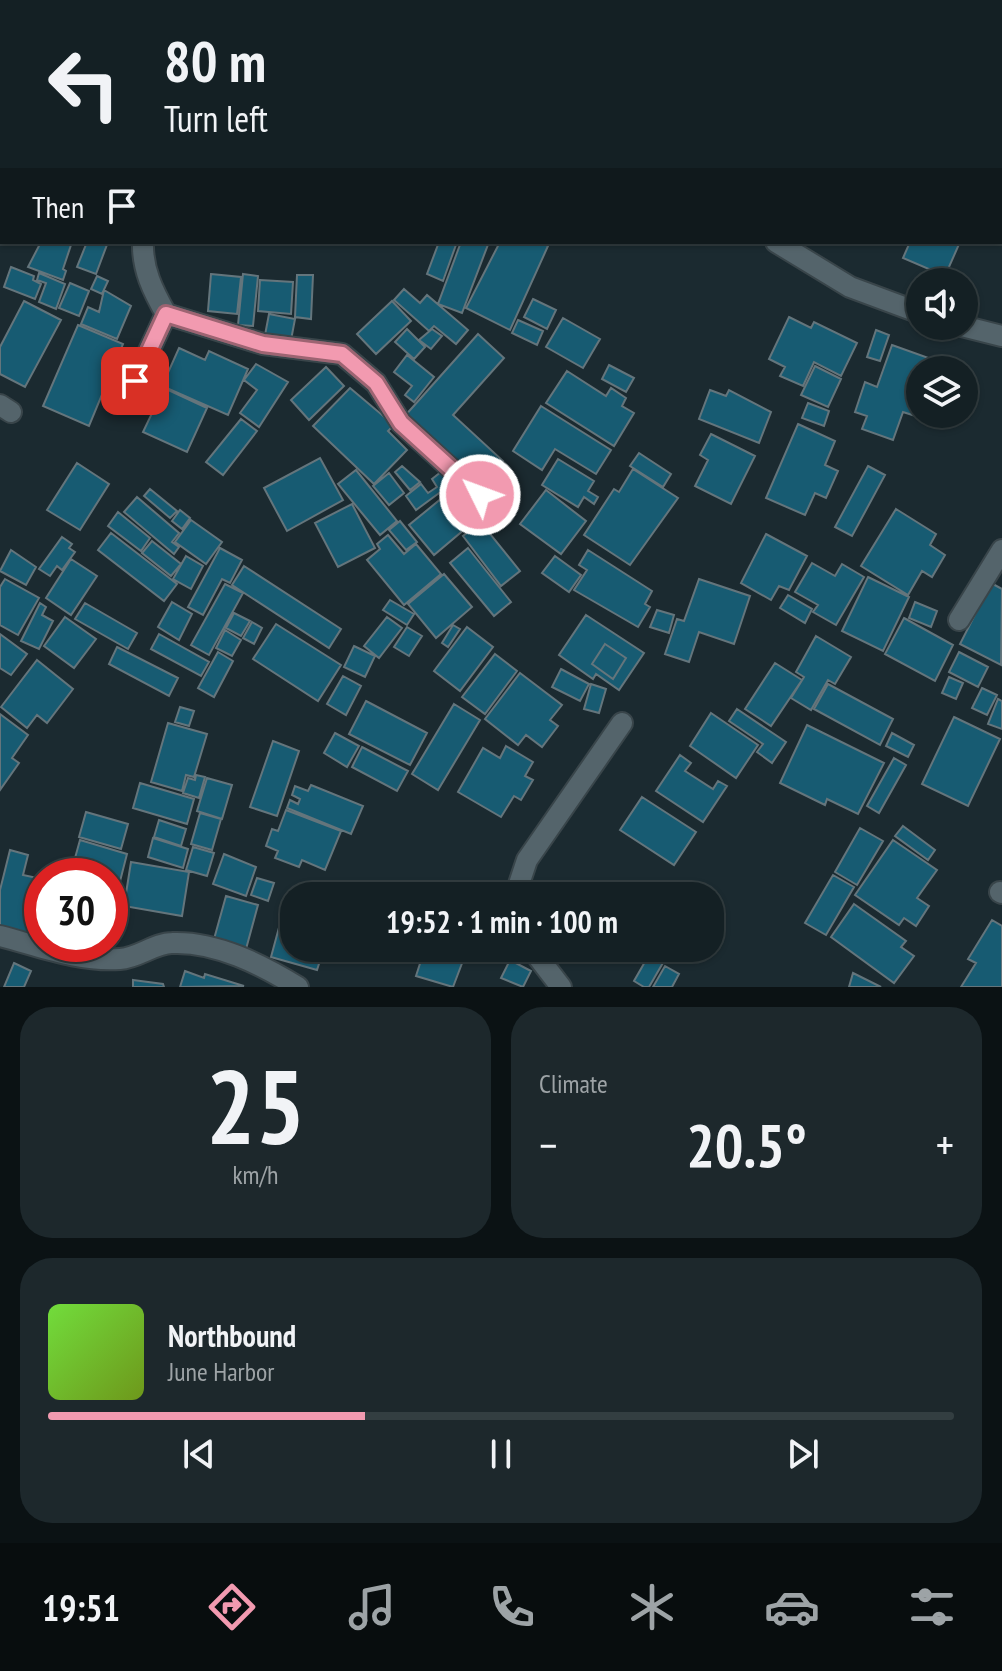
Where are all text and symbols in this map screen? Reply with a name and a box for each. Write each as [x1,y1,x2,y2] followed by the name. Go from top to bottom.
[164,25,266,97] text: 80 m
[32,32,136,136] icon: left
[164,95,268,142] text: Turn left
[100,184,144,228] icon: arrive
[32,187,84,226] text: Then
[906,268,978,428] map controls
[906,268,978,340] button: sound
[101,347,169,415] pin
[906,356,978,428] button: layers
[113,359,157,403] icon: arrive
[438,453,522,537] position arrow
[24,858,128,962] speed limit sign: 30
[386,902,618,941] text: 19:52 · 1 min · 100 m
[206,1038,305,1173] text: 25
[539,1067,608,1100] text: Climate
[686,1106,807,1184] text: 20.5°
[539,1116,557,1173] text: −
[936,1116,954,1173] text: +
[232,1158,279,1191] text: km/h
[168,1316,296,1355] text: Northbound
[168,1355,274,1388] text: June Harbor
[177,1432,221,1476] icon: previous
[479,1432,523,1476] icon: pause
[781,1432,825,1476] icon: next
[204,1579,260,1635] icon: directions
[344,1579,400,1635] icon: music
[484,1579,540,1635] icon: phone
[624,1579,680,1635] icon: climate
[764,1579,820,1635] icon: car
[904,1579,960,1635] icon: filters
[42,1584,120,1631] text: 19:51

